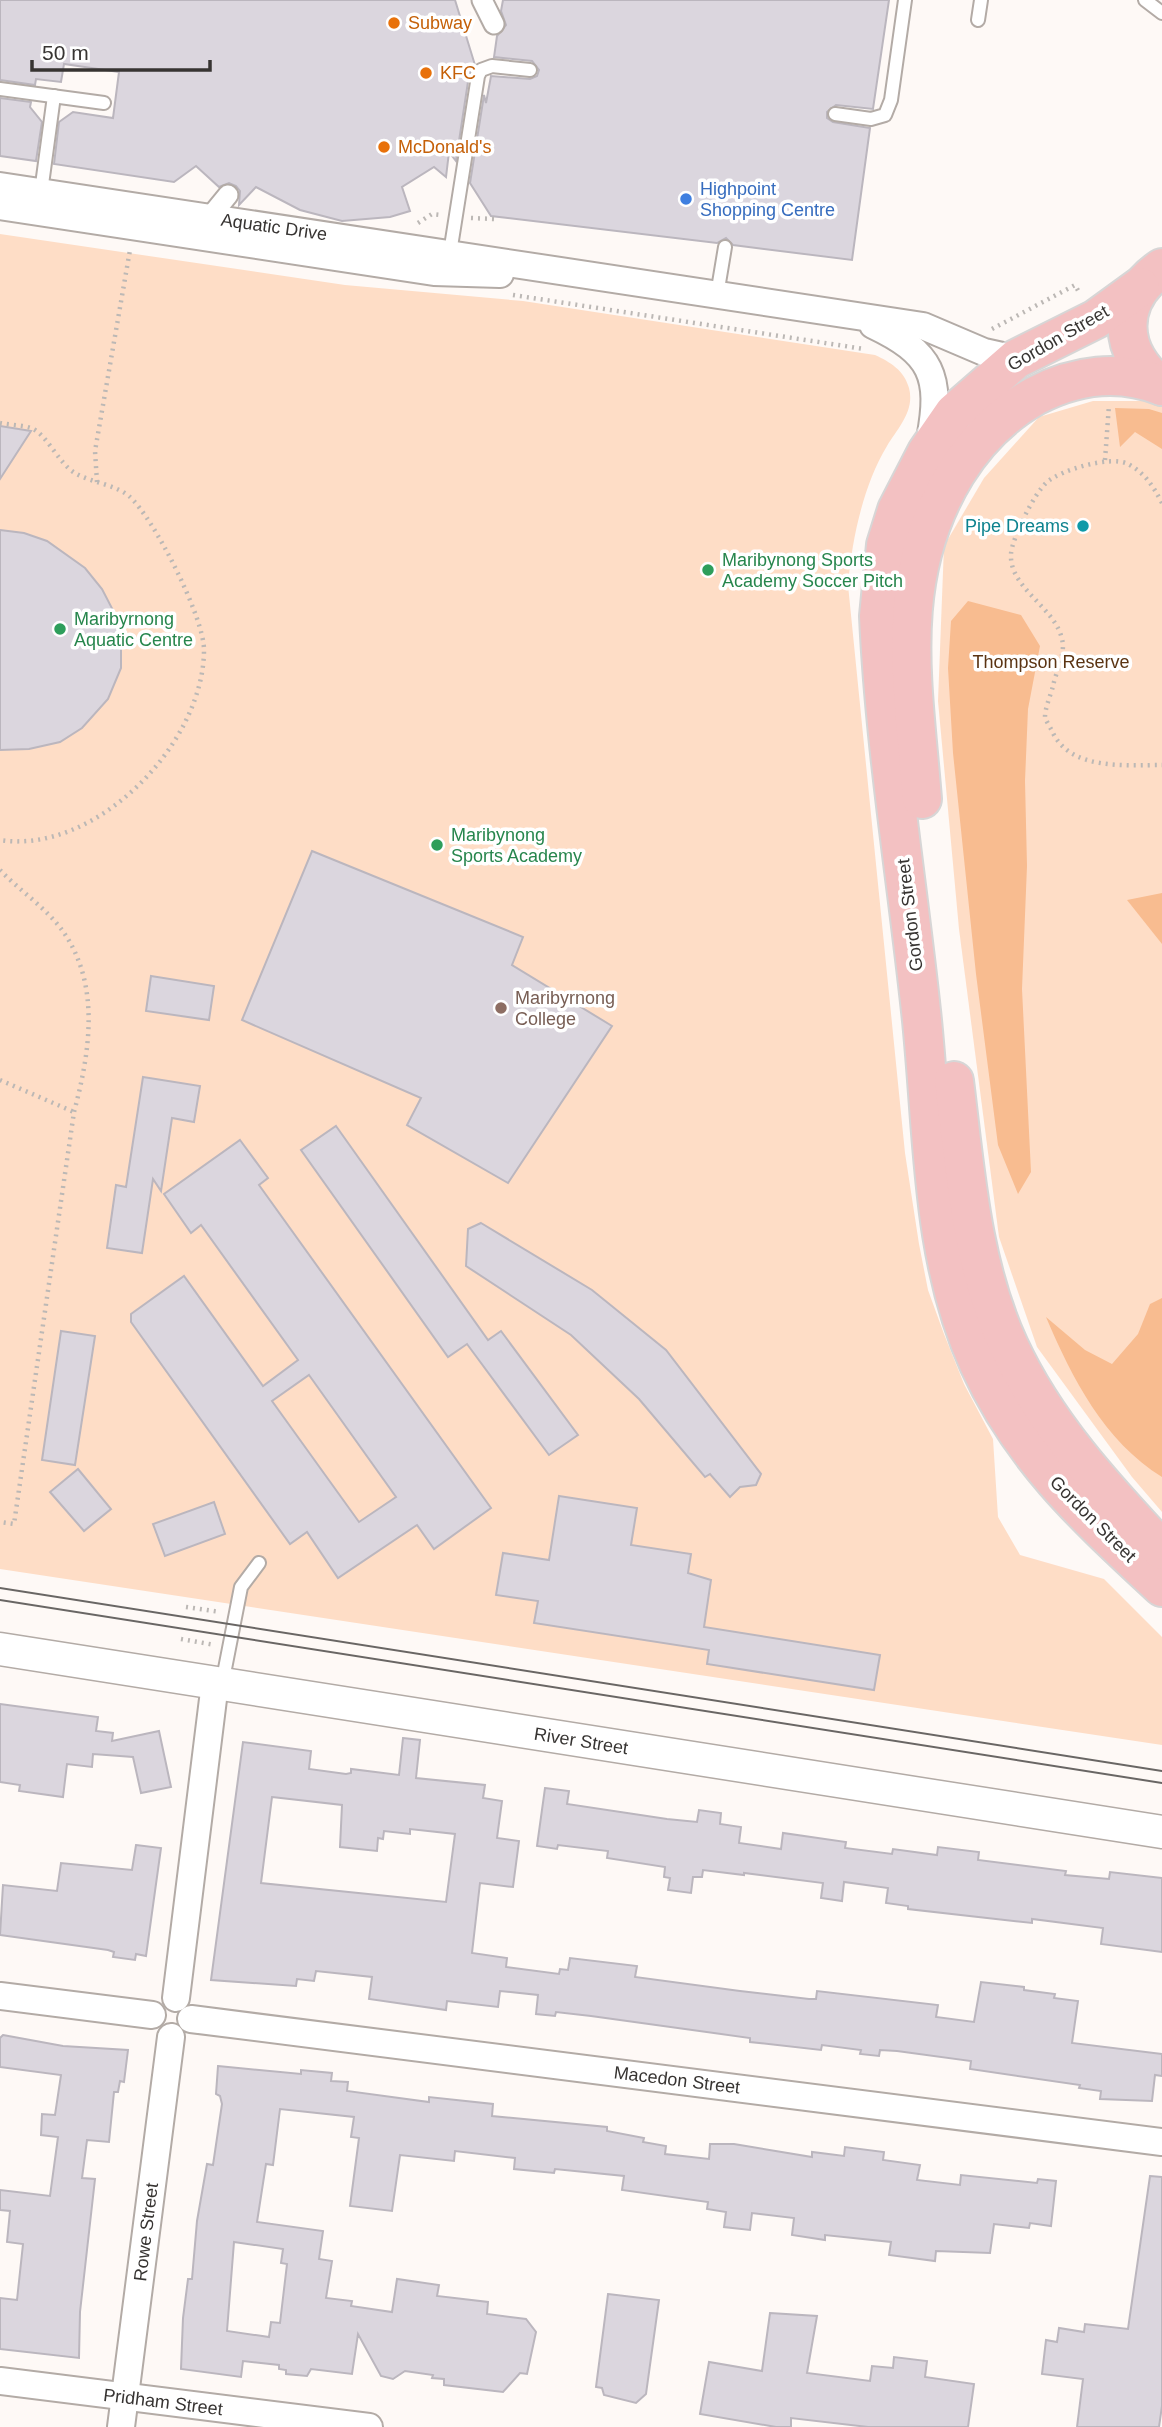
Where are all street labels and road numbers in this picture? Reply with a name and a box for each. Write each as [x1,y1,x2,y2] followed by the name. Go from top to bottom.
[220,210,328,244] street label: Aquatic Drive
[1004,301,1112,375] street label: Gordon Street
[893,858,927,972] street label: Gordon Street
[1046,1472,1140,1566] street label: Gordon Street
[533,1724,629,1758] street label: River Street
[613,2062,741,2098] street label: Macedon Street
[130,2182,162,2282] street label: Rowe Street
[102,2385,224,2419] street label: Pridham Street

